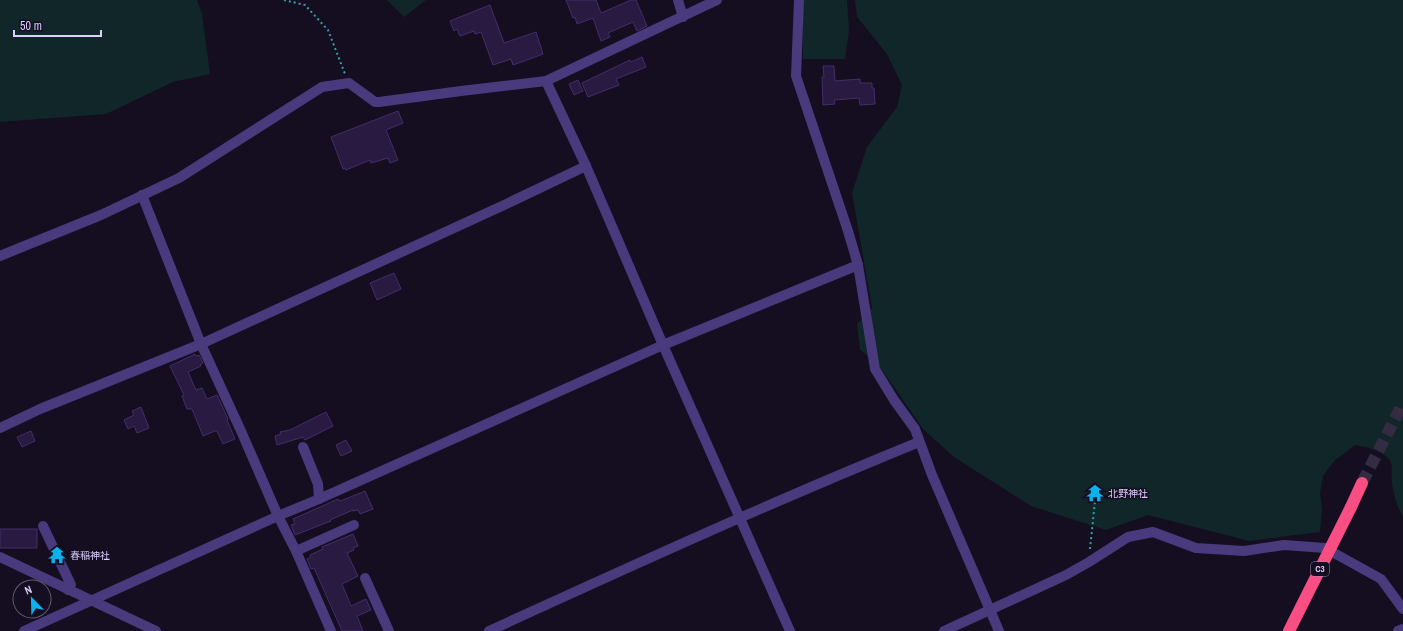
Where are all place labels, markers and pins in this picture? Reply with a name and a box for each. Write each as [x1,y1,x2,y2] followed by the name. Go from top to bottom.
[1085,483,1105,503] temple icon: 北野神社
[1108,487,1148,500] place label: 北野神社
[47,545,67,565] temple icon: 春稲神社
[70,549,110,562] place label: 春稲神社

